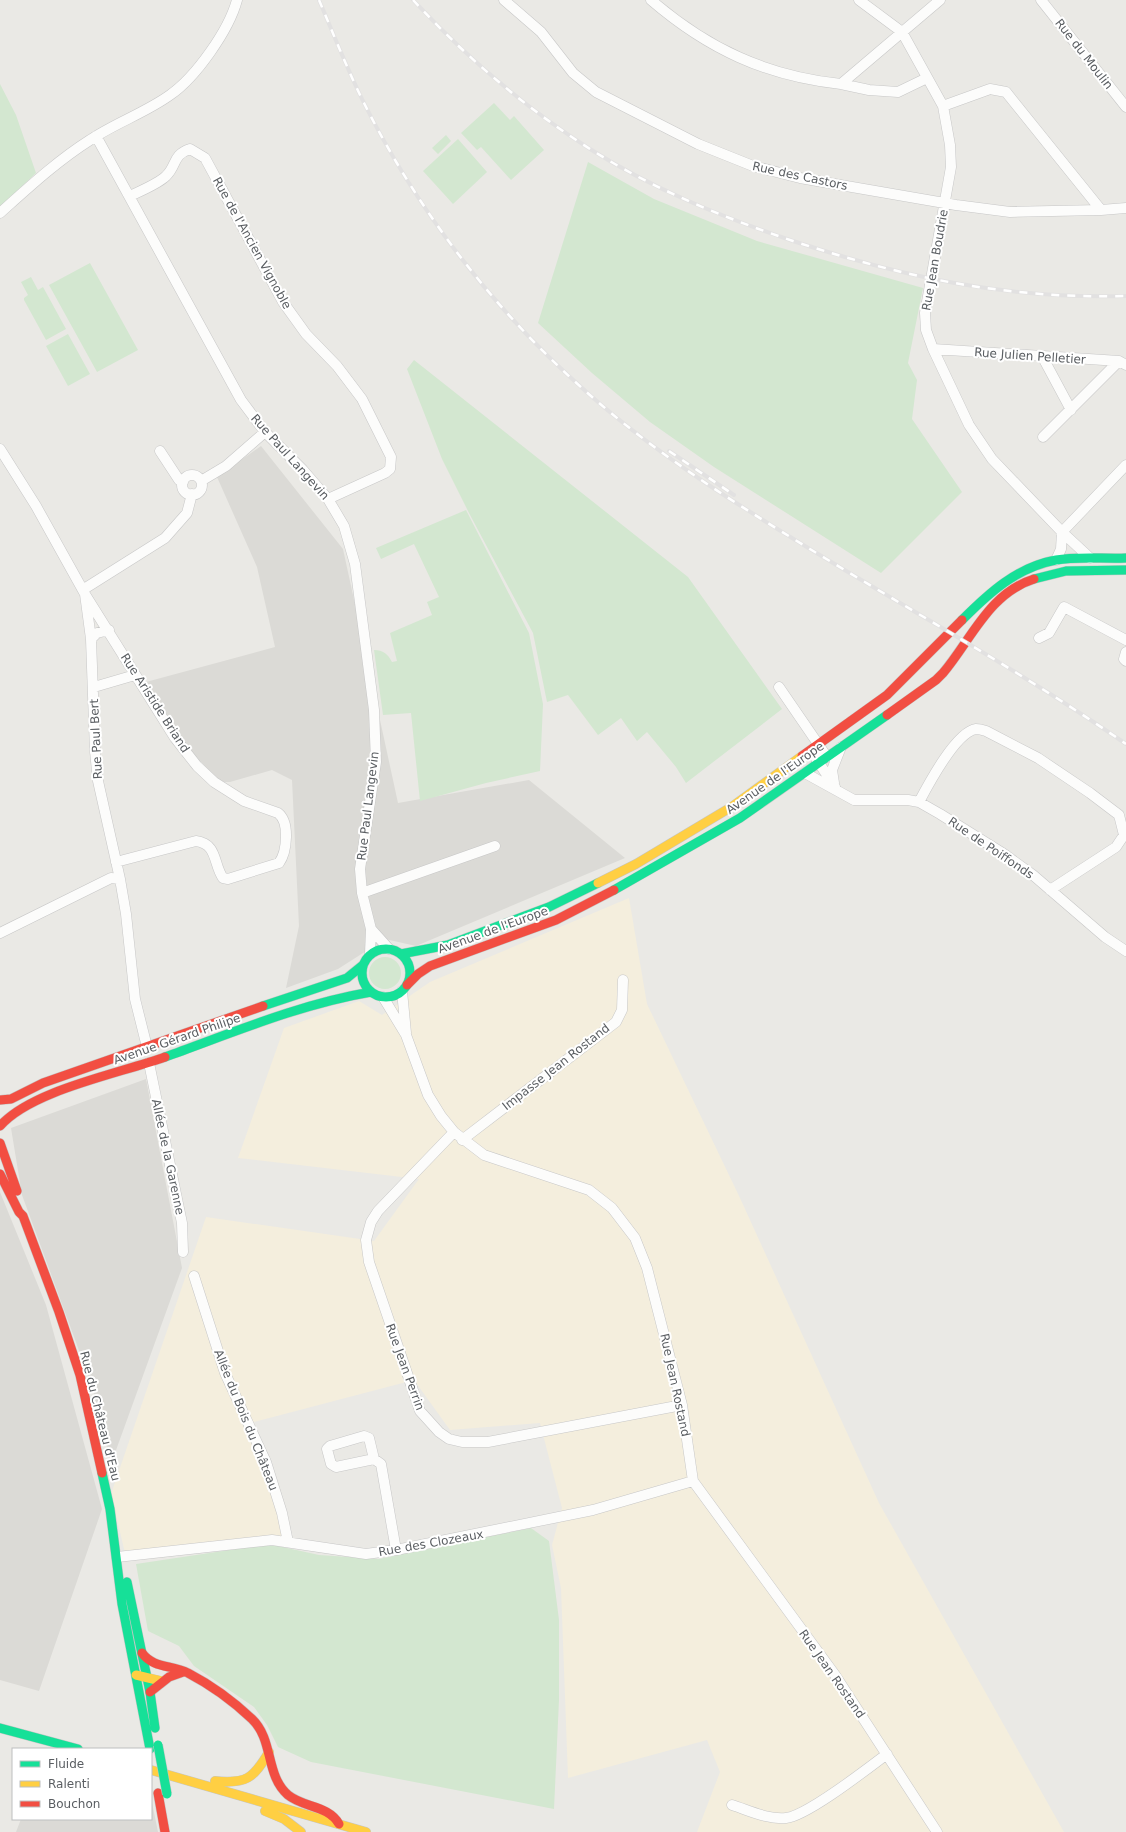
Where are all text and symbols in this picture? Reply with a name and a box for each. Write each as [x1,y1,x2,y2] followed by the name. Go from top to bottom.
[1052,16,1116,92] street label: Rue du Moulin
[751,159,849,193] street label: Rue des Castors
[210,175,294,311] street label: Rue de l'Ancien Vignoble
[919,208,951,312] street label: Rue Jean Boudrie
[974,345,1086,367] street label: Rue Julien Pelletier
[248,411,332,503] street label: Rue Paul Langevin
[118,651,192,755] street label: Rue Aristide Briand
[87,698,105,780] street label: Rue Paul Bert
[723,739,827,817] street label: Avenue de l'Europe
[354,751,382,861] street label: Rue Paul Langevin
[946,814,1036,882] street label: Rue de Poiffonds
[436,904,550,956] street label: Avenue de l'Europe
[112,1011,242,1067] street label: Avenue Gérard Philipe
[500,1021,612,1113] street label: Impasse Jean Rostand
[149,1098,187,1216] street label: Allée de la Garenne
[383,1322,427,1412] street label: Rue Jean Perrin
[657,1332,693,1438] street label: Rue Jean Rostand
[211,1347,281,1493] street label: Allée du Bois du Château
[77,1350,123,1482] street label: Rue du Château d'Eau
[377,1527,485,1559] street label: Rue des Clozeaux
[796,1627,868,1721] street label: Rue Jean Rostand
[12,1748,152,1820] legend
[48,1757,84,1771] text: Fluide
[48,1777,90,1791] text: Ralenti
[48,1797,100,1811] text: Bouchon

